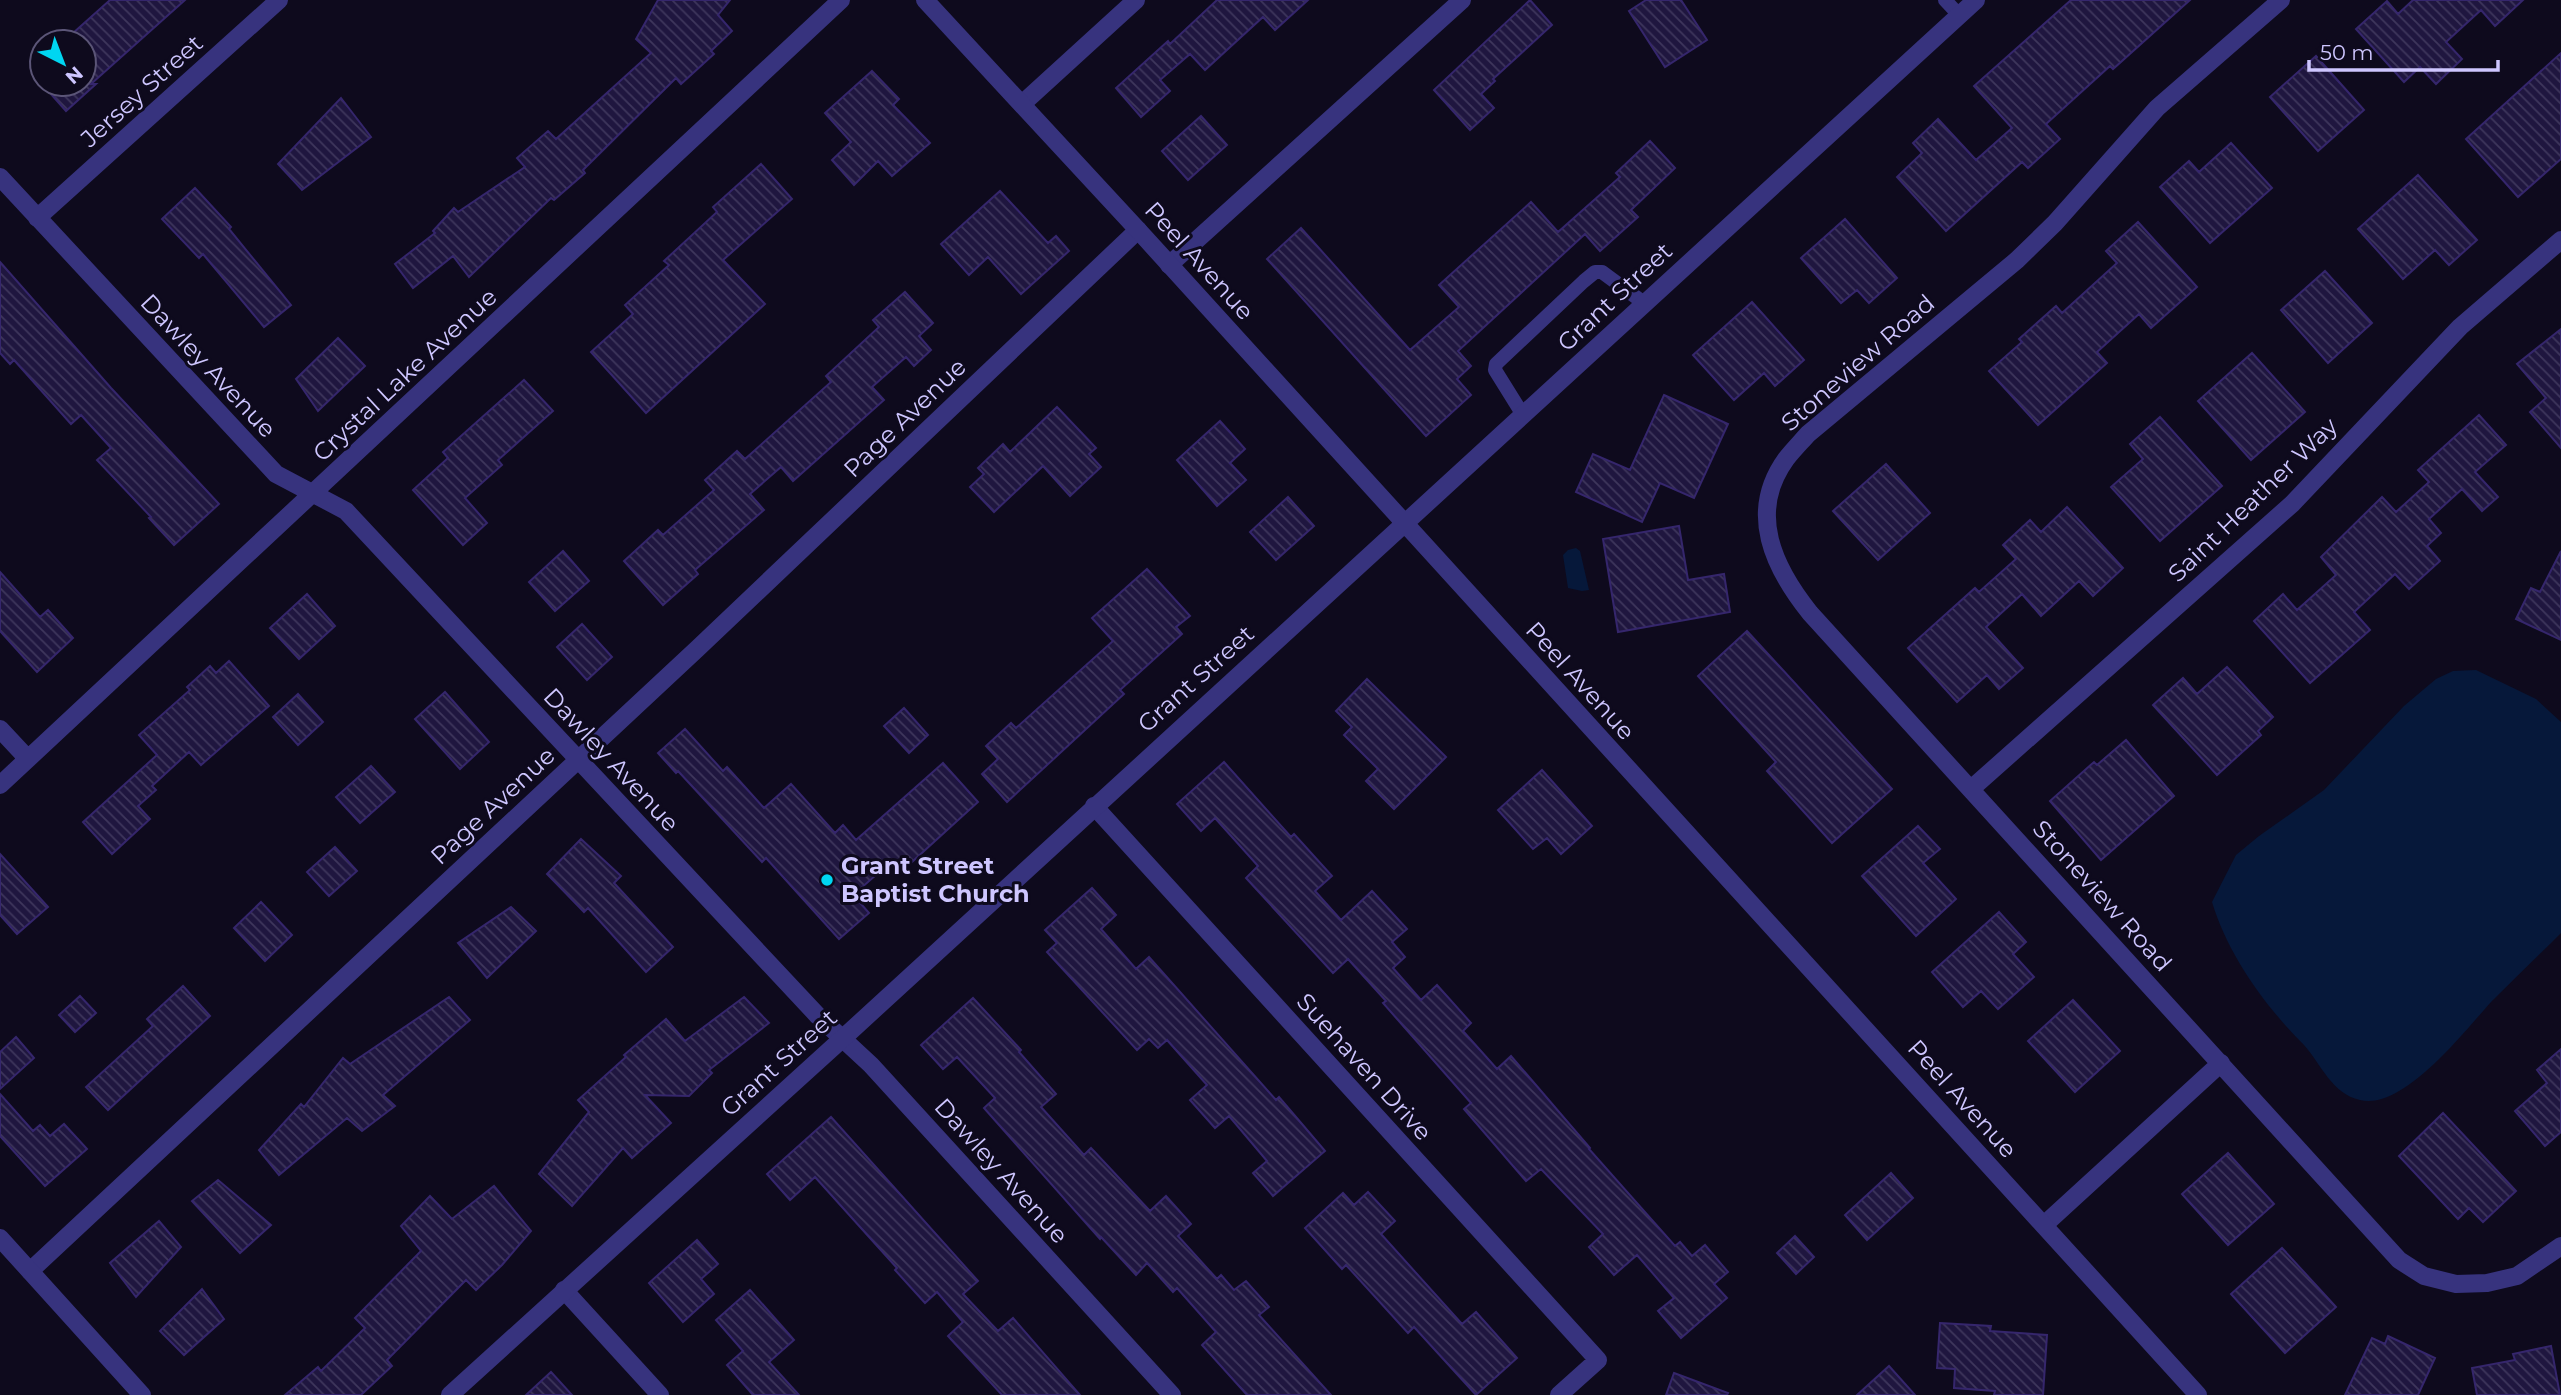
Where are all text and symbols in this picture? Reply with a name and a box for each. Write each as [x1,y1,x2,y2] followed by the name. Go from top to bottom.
[28,28,98,98] north arrow
[74,28,209,154] street label: Jersey Street
[2309,28,2498,72] scale bar
[2320,40,2374,65] text: 50 m
[61,62,87,89] text: N
[1139,196,1260,326] street label: Peel Avenue
[1551,236,1678,357] street label: Grant Street
[307,282,503,467] street label: Crystal Lake Avenue
[135,288,282,443] street label: Dawley Avenue
[1775,288,1940,437] street label: Stoneview Road
[837,352,972,483] street label: Page Avenue
[2162,411,2343,588] street label: Saint Heather Way
[1520,616,1641,746] street label: Peel Avenue
[1132,619,1260,738] street label: Grant Street
[538,682,685,837] street label: Dawley Avenue
[425,741,561,870] street label: Page Avenue
[2027,814,2178,977] street label: Stoneview Road
[841,851,1030,908] place label: Grant Street Baptist Church
[819,872,835,888] marker: Grant Street Baptist Church
[1291,987,1438,1146] street label: Suehaven Drive
[715,1003,843,1122] street label: Grant Street
[1902,1034,2023,1164] street label: Peel Avenue
[929,1092,1074,1249] street label: Dawley Avenue

